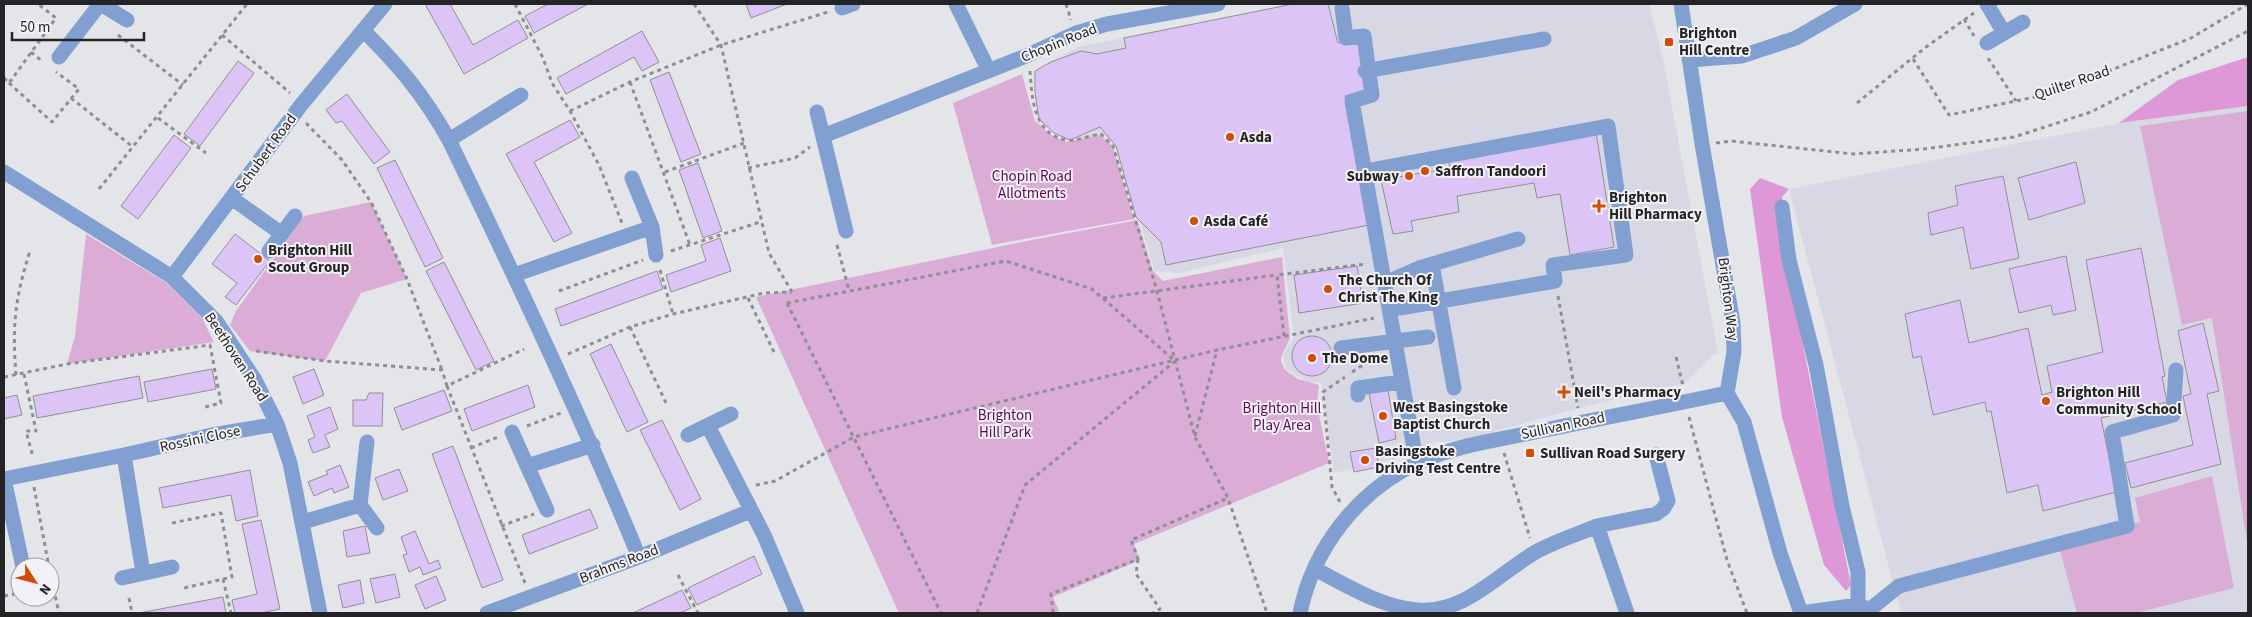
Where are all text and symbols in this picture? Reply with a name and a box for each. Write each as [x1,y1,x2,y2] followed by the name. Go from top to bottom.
[12,10,145,42] scale bar
[20,17,50,38] text: 50 m
[1018,18,1100,68] street label: Chopin Road
[1679,23,1749,61] place label: Brighton Hill Centre
[1663,36,1675,48] marker: Brighton Hill Centre
[2032,60,2112,106] street label: Quilter Road
[230,109,302,197] street label: Schubert Road
[1239,127,1272,148] place label: Asda
[1224,131,1236,143] marker: Asda
[1435,161,1546,182] place label: Saffron Tandoori
[1419,165,1431,177] marker: Saffron Tandoori
[992,166,1072,204] park label: Chopin Road Allotments
[1346,166,1399,187] place label: Subway
[1403,170,1415,182] marker: Subway
[1609,187,1702,225] place label: Brighton Hill Pharmacy
[1593,200,1605,212] marker: Brighton Hill Pharmacy
[1203,211,1269,232] place label: Asda Café
[1188,215,1200,227] marker: Asda Café
[268,240,353,278] place label: Brighton Hill Scout Group
[252,253,264,265] marker: Brighton Hill Scout Group
[1712,256,1744,342] street label: Brighton Way
[1338,270,1438,308] place label: The Church Of Christ The King
[1322,283,1334,295] marker: The Church Of Christ The King
[199,308,273,406] street label: Beethoven Road
[1322,348,1388,369] place label: The Dome
[1306,352,1318,364] marker: The Dome
[1574,382,1681,403] place label: Neil's Pharmacy
[2056,382,2182,420] place label: Brighton Hill Community School
[1558,386,1570,398] marker: Neil's Pharmacy
[2040,395,2052,407] marker: Brighton Hill Community School
[1393,397,1508,435] place label: West Basingstoke Baptist Church
[1243,398,1322,436] park label: Brighton Hill Play Area
[978,405,1032,443] park label: Brighton Hill Park
[1519,407,1607,445] street label: Sullivan Road
[1377,410,1389,422] marker: West Basingstoke Baptist Church
[158,420,242,458] street label: Rossini Close
[1375,441,1501,479] place label: Basingstoke Driving Test Centre
[1540,443,1686,464] place label: Sullivan Road Surgery
[1524,447,1536,459] marker: Sullivan Road Surgery
[1359,454,1371,466] marker: Basingstoke Driving Test Centre
[576,539,662,589] street label: Brahms Road
[10,557,60,607] north arrow
[34,579,56,599] text: N

